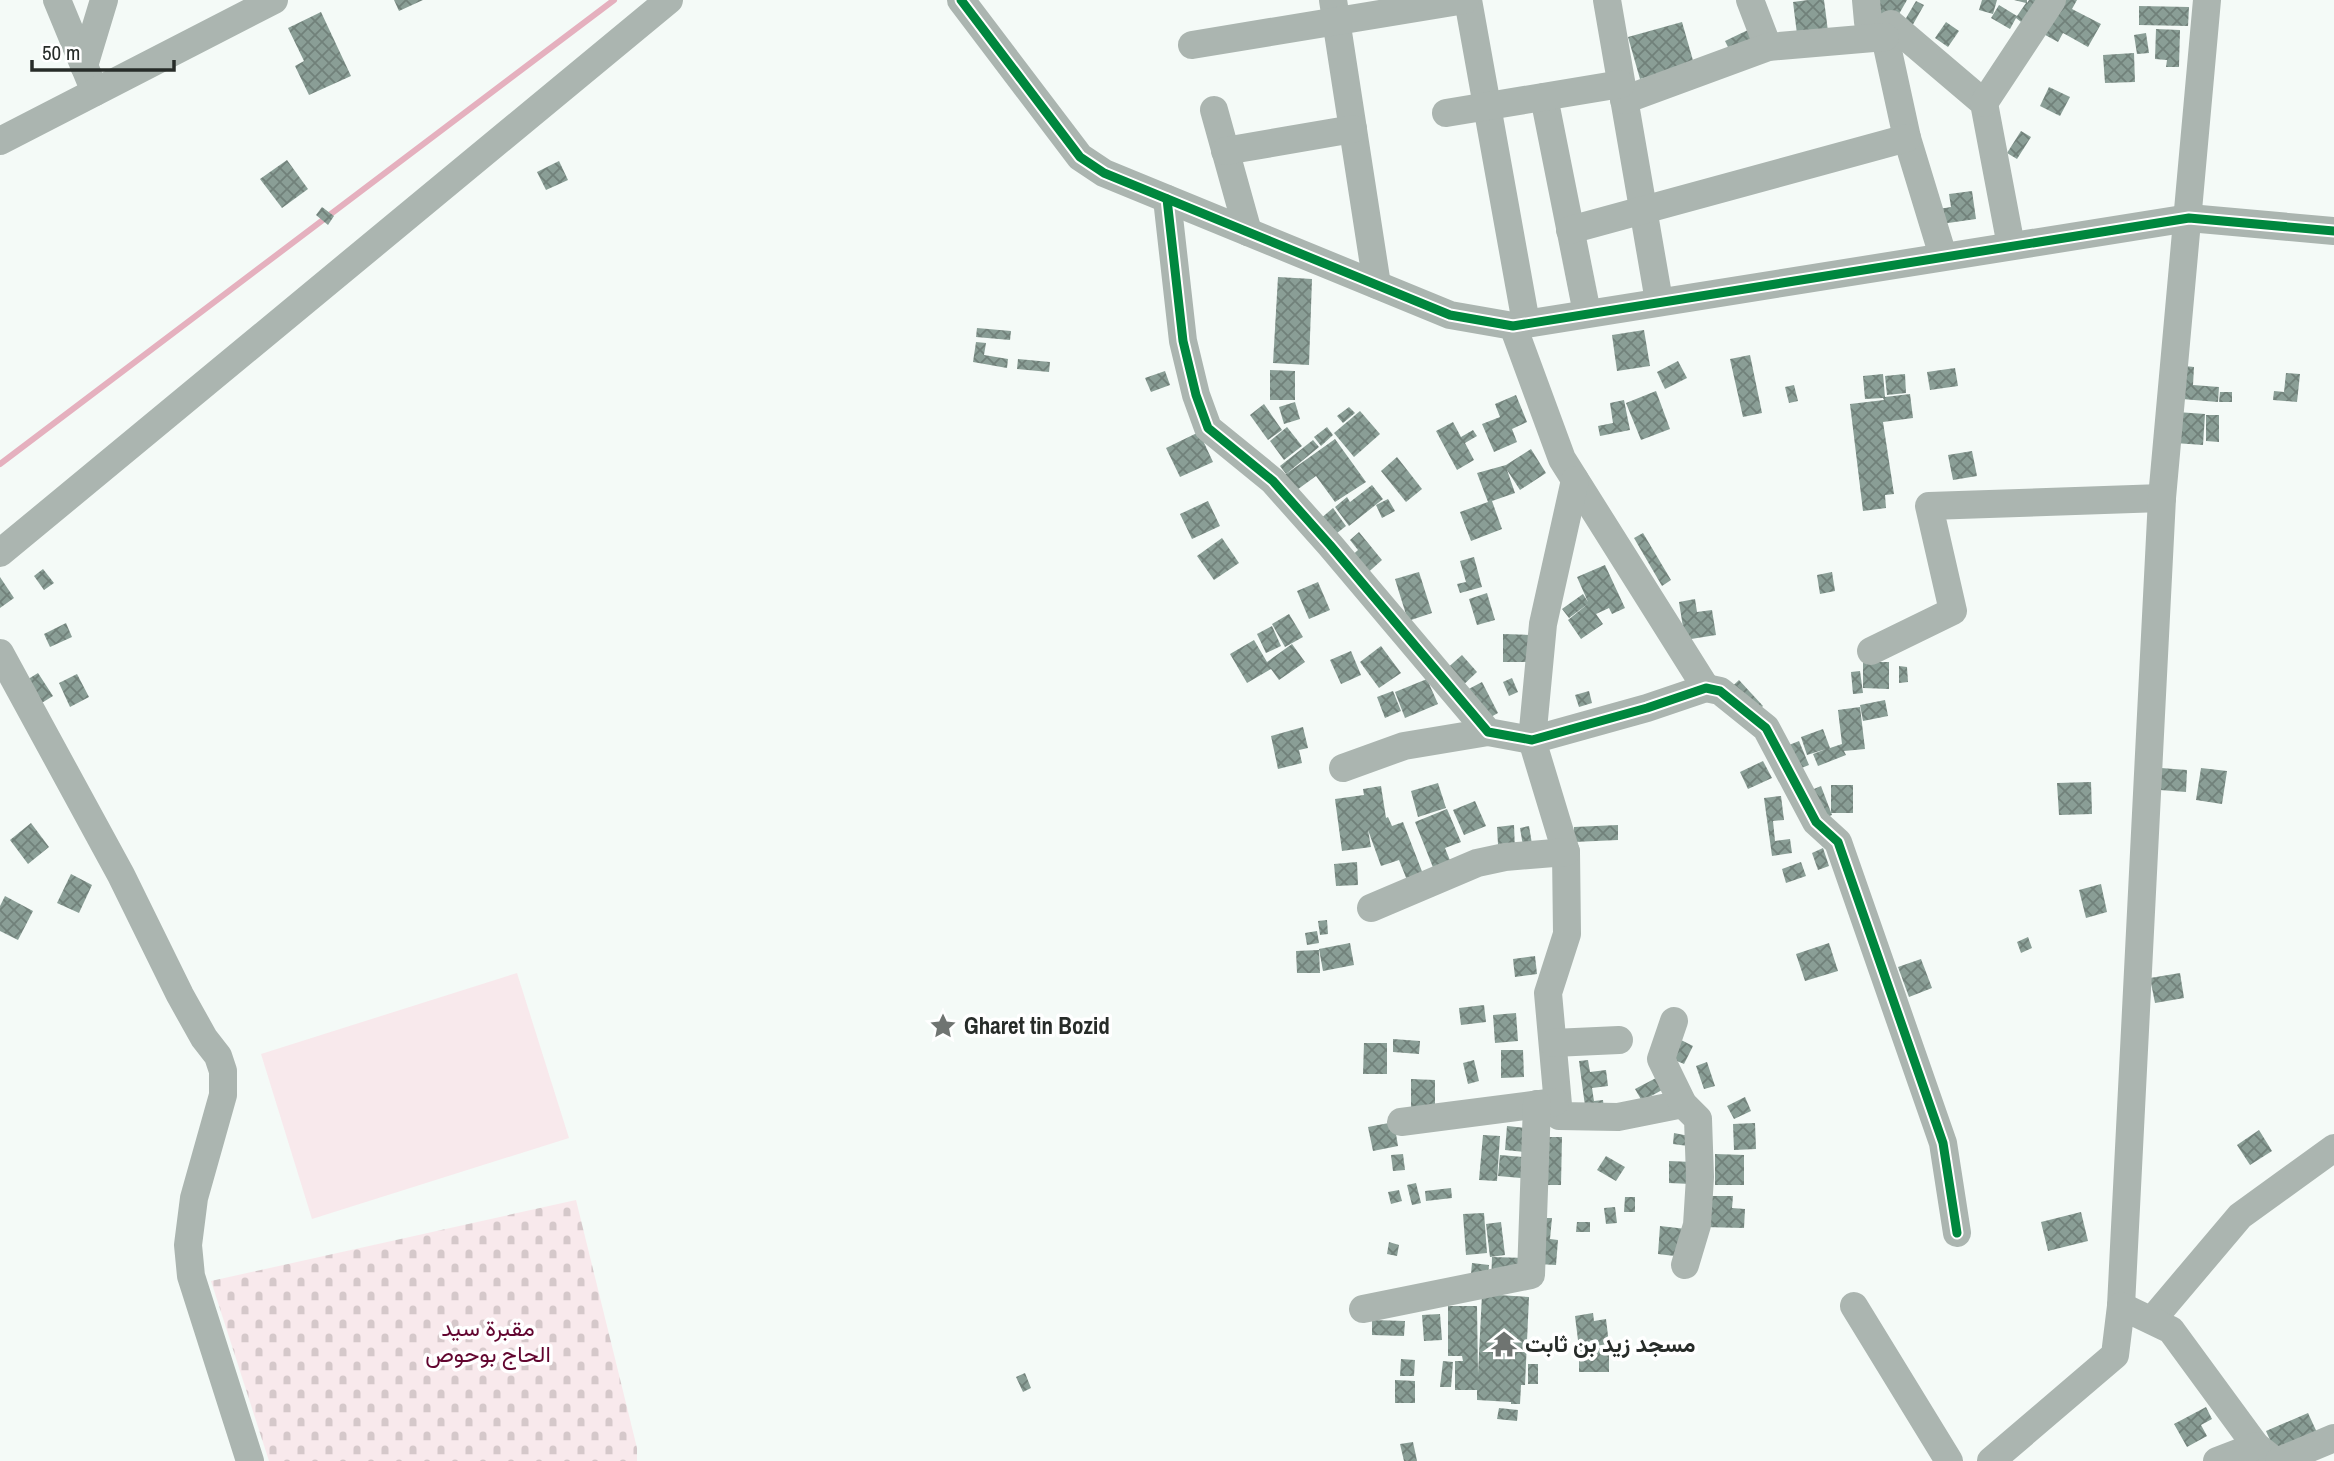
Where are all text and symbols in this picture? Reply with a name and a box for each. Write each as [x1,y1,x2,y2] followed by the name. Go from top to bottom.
[32,28,173,72] scale bar
[42,38,80,67] text: 50 m
[964,1010,1110,1041] place label: Gharet tin Bozid
[928,1011,958,1041] place icon: Gharet tin Bozid
[425,1312,551,1370] park label: مقبرة سيد الحاج بوحوص
[1525,1328,1696,1359] place label: مسجد زيد بن ثابت
[1489,1329,1519,1359] temple icon: مسجد زيد بن ثابت

